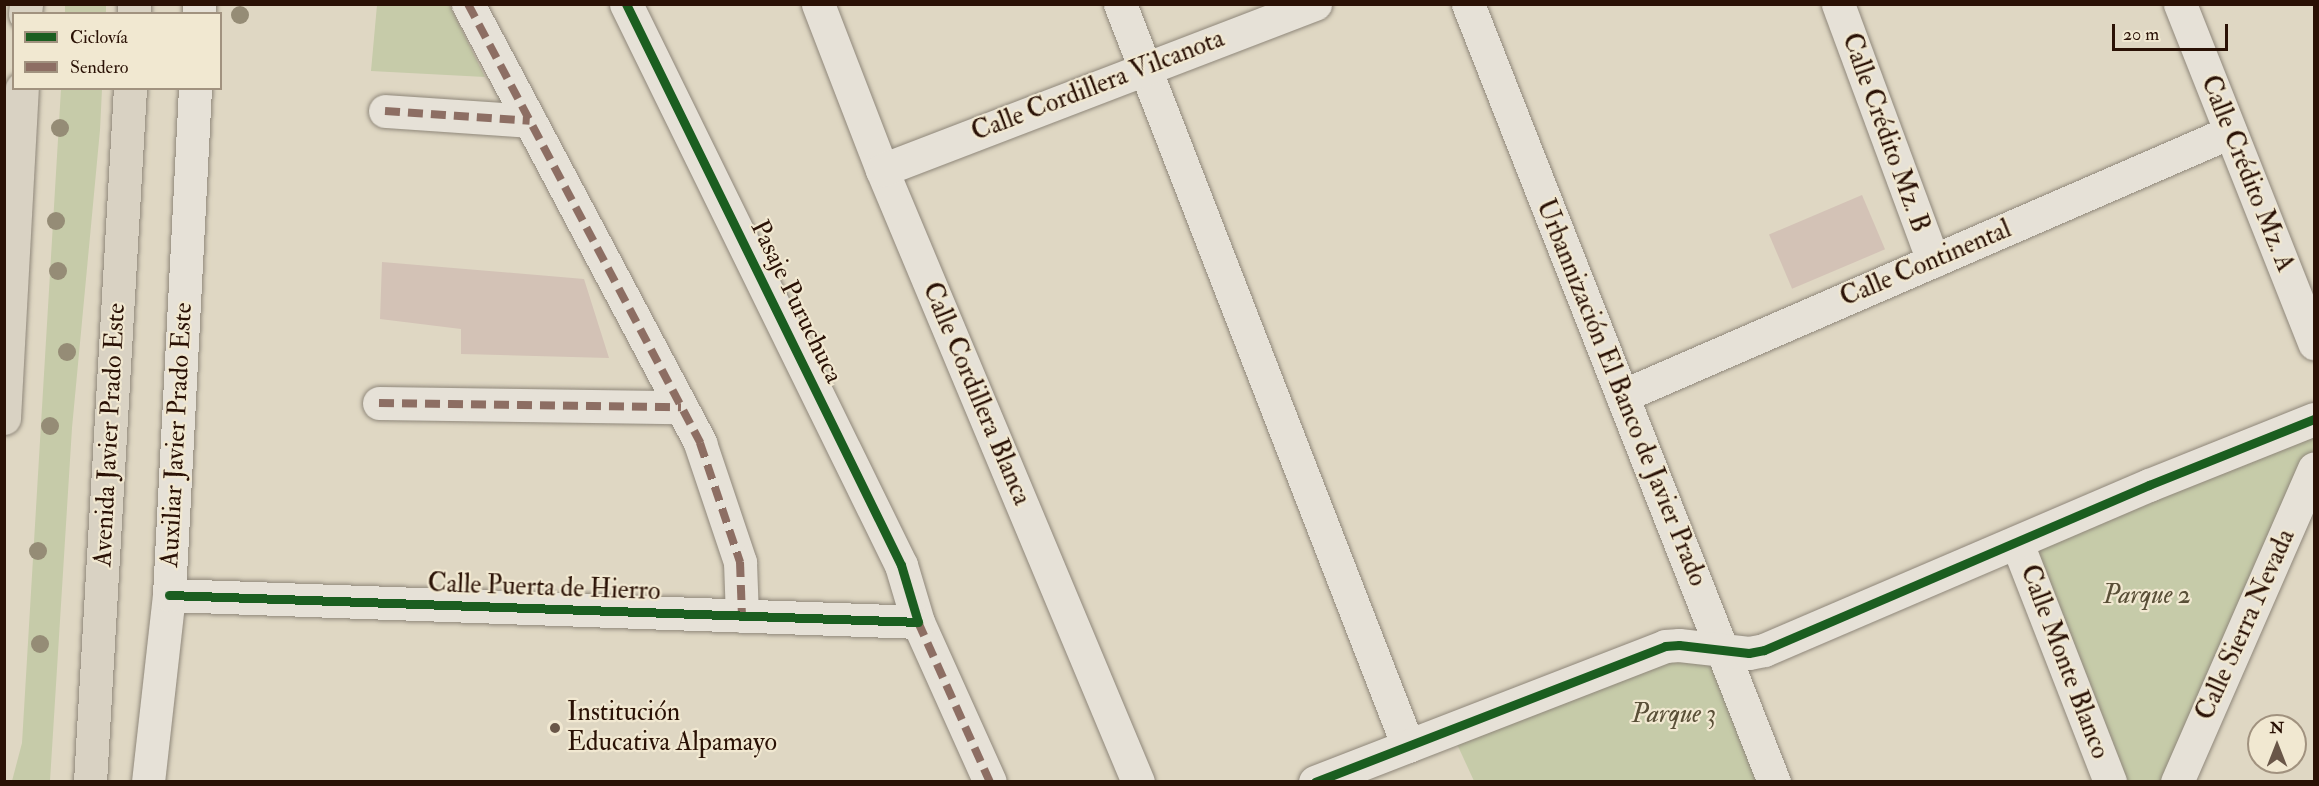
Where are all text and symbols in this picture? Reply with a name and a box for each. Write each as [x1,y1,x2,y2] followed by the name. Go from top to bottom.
[12,12,222,90] legend
[2115,12,2230,50] scale bar
[967,23,1229,149] street label: Calle Cordillera Vilcanota
[2123,23,2159,46] text: 20 m
[70,26,128,49] text: Ciclovía
[1834,29,1936,237] street label: Calle Crédito Mz. B
[70,56,128,79] text: Sendero
[2193,71,2301,277] street label: Calle Crédito Mz. A
[1529,195,1713,591] street label: Urbannización El Banco de Javier Prado
[1836,214,2016,314] street label: Calle Continental
[743,215,849,389] street label: Pasaje Puruchuca
[915,278,1037,510] street label: Calle Cordillera Blanca
[88,302,132,568] street label: Avenida Javier Prado Este
[154,302,200,568] street label: Auxiliar Javier Prado Este
[2190,525,2302,725] street label: Calle Sierra Nevada
[2013,561,2115,763] street label: Calle Monte Blanco
[427,568,661,608] street label: Calle Puerta de Hierro
[2103,580,2191,612] park label: Parque 2
[567,697,777,758] place label: Institución Educativa Alpamayo
[1632,699,1716,731] park label: Parque 3
[2247,714,2307,774] north arrow
[2270,718,2284,738] text: N
[548,721,562,735] marker: Institución Educativa Alpamayo

